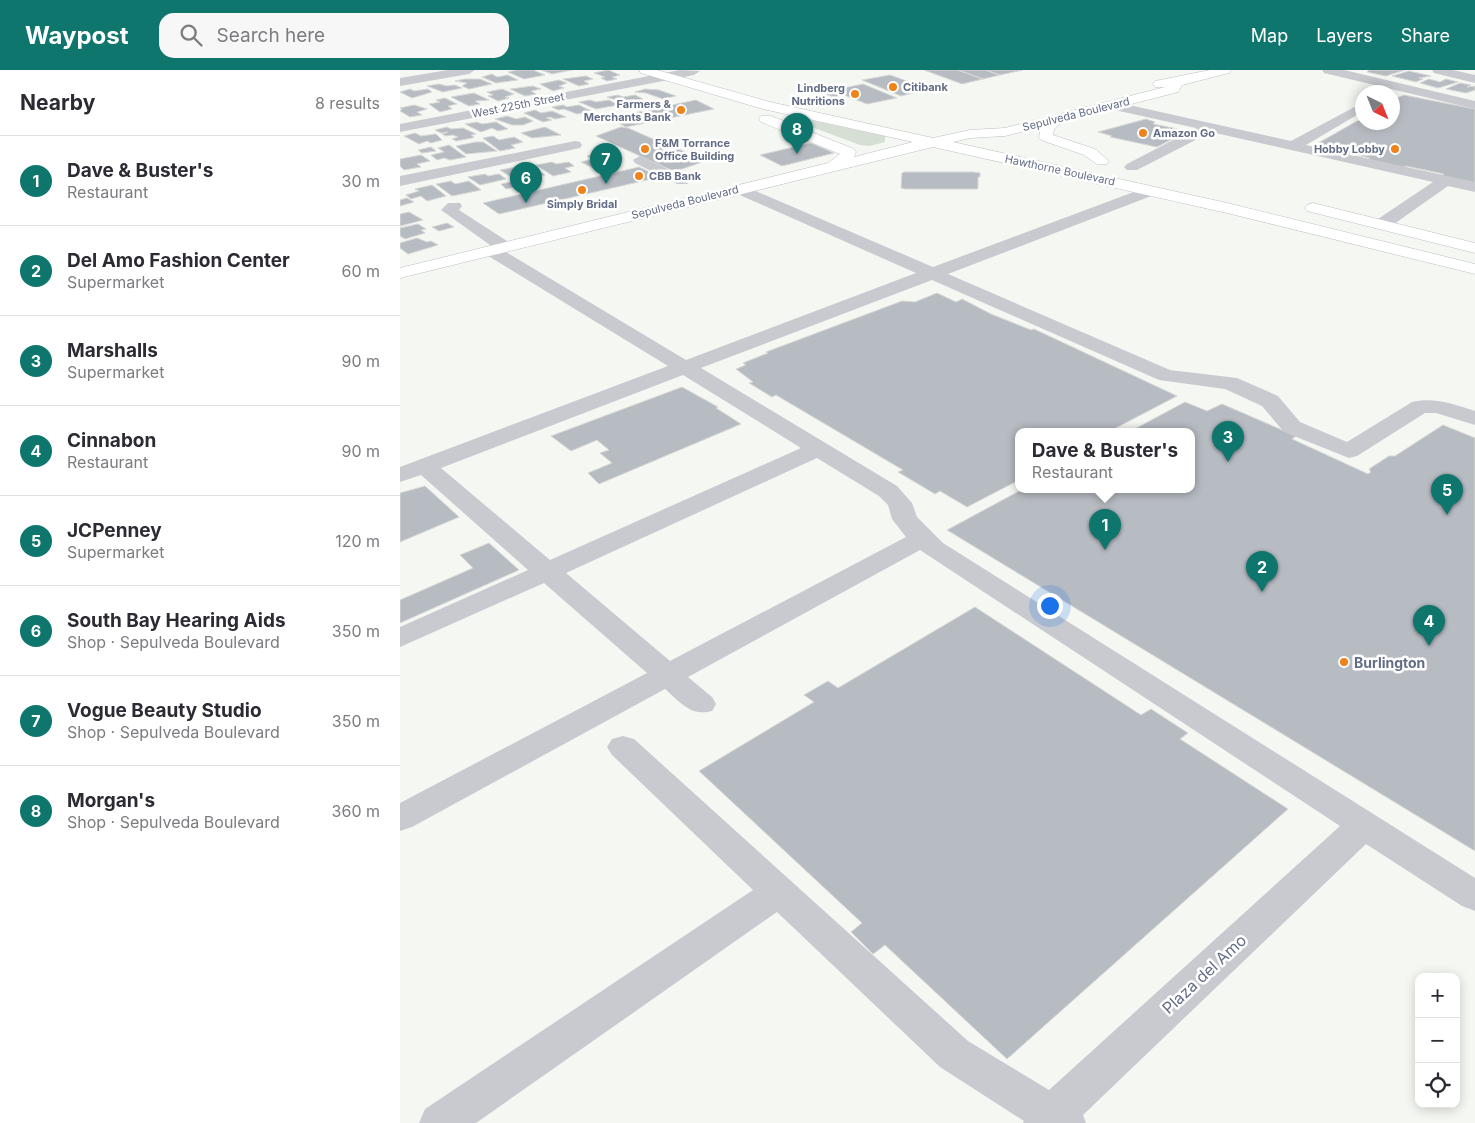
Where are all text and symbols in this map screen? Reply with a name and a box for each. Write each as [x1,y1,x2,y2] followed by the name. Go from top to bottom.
[159,13,509,58] search box
[25,21,129,50] text: Waypost
[177,21,205,49] icon: search
[217,24,325,47] text: Search here
[1251,25,1288,46] text: Map
[1316,25,1373,46] text: Layers
[1401,25,1450,46] text: Share
[903,80,948,94] place label: Citibank
[791,81,845,108] place label: Lindberg Nutritions
[887,81,899,93] marker: Citibank
[1355,85,1400,130] north arrow
[849,88,861,100] marker: Lindberg Nutritions
[471,89,566,121] street label: West 225th Street
[20,90,95,115] text: Nearby
[315,93,380,113] text: 8 results
[1021,94,1131,134] street label: Sepulveda Boulevard
[584,97,672,124] place label: Farmers & Merchants Bank
[675,104,687,116] marker: Farmers & Merchants Bank
[781,113,813,154] pin: 8
[1153,126,1215,140] place label: Amazon Go
[1137,127,1149,139] marker: Amazon Go
[655,136,734,163] place label: F&M Torrance Office Building
[1314,142,1385,156] place label: Hobby Lobby
[590,143,622,184] pin: 7
[639,143,651,155] marker: F&M Torrance Office Building
[1389,143,1401,155] marker: Hobby Lobby
[1004,151,1116,189] street label: Hawthorne Boulevard
[67,159,213,182] text: Dave & Buster's
[510,162,542,203] pin: 6
[649,169,702,183] place label: CBB Bank
[633,170,645,182] marker: CBB Bank
[33,171,39,191] text: 1
[342,171,380,191] text: 30 m
[67,182,148,202] text: Restaurant
[630,182,740,222] street label: Sepulveda Boulevard
[576,184,588,196] marker: Simply Bridal
[547,197,617,211] place label: Simply Bridal
[67,249,290,272] text: Del Amo Fashion Center
[31,261,41,281] text: 2
[341,261,380,281] text: 60 m
[67,272,164,292] text: Supermarket
[67,339,158,362] text: Marshalls
[31,351,41,371] text: 3
[341,351,380,371] text: 90 m
[67,362,164,382] text: Supermarket
[1212,421,1244,462] pin: 3
[1015,428,1195,493] popup
[67,429,156,452] text: Cinnabon
[1032,439,1178,462] text: Dave & Buster's
[31,441,41,461] text: 4
[341,441,380,461] text: 90 m
[67,452,148,472] text: Restaurant
[1032,462,1113,482] text: Restaurant
[1431,474,1463,515] pin: 5
[1089,509,1121,550] pin: 1
[67,519,162,542] text: JCPenney
[31,531,41,551] text: 5
[335,531,380,551] text: 120 m
[67,542,164,562] text: Supermarket
[1246,551,1278,592] pin: 2
[1037,593,1063,619] your location
[1413,605,1445,646] pin: 4
[67,609,286,632] text: South Bay Hearing Aids
[31,621,41,641] text: 6
[332,621,380,641] text: 350 m
[67,632,280,652] text: Shop · Sepulveda Boulevard
[1354,654,1425,671] place label: Burlington
[1338,656,1350,668] marker: Burlington
[67,699,262,722] text: Vogue Beauty Studio
[31,711,41,731] text: 7
[332,711,380,731] text: 350 m
[67,722,280,742] text: Shop · Sepulveda Boulevard
[67,789,155,812] text: Morgan's
[31,801,41,821] text: 8
[332,801,380,821] text: 360 m
[67,812,280,832] text: Shop · Sepulveda Boulevard
[1158,930,1250,1018] street label: Plaza del Amo
[1415,973,1460,1108] map controls
[1415,973,1460,1018] button: +
[1415,1018,1460,1063] button: −
[1415,1063,1460,1108] button: locate

